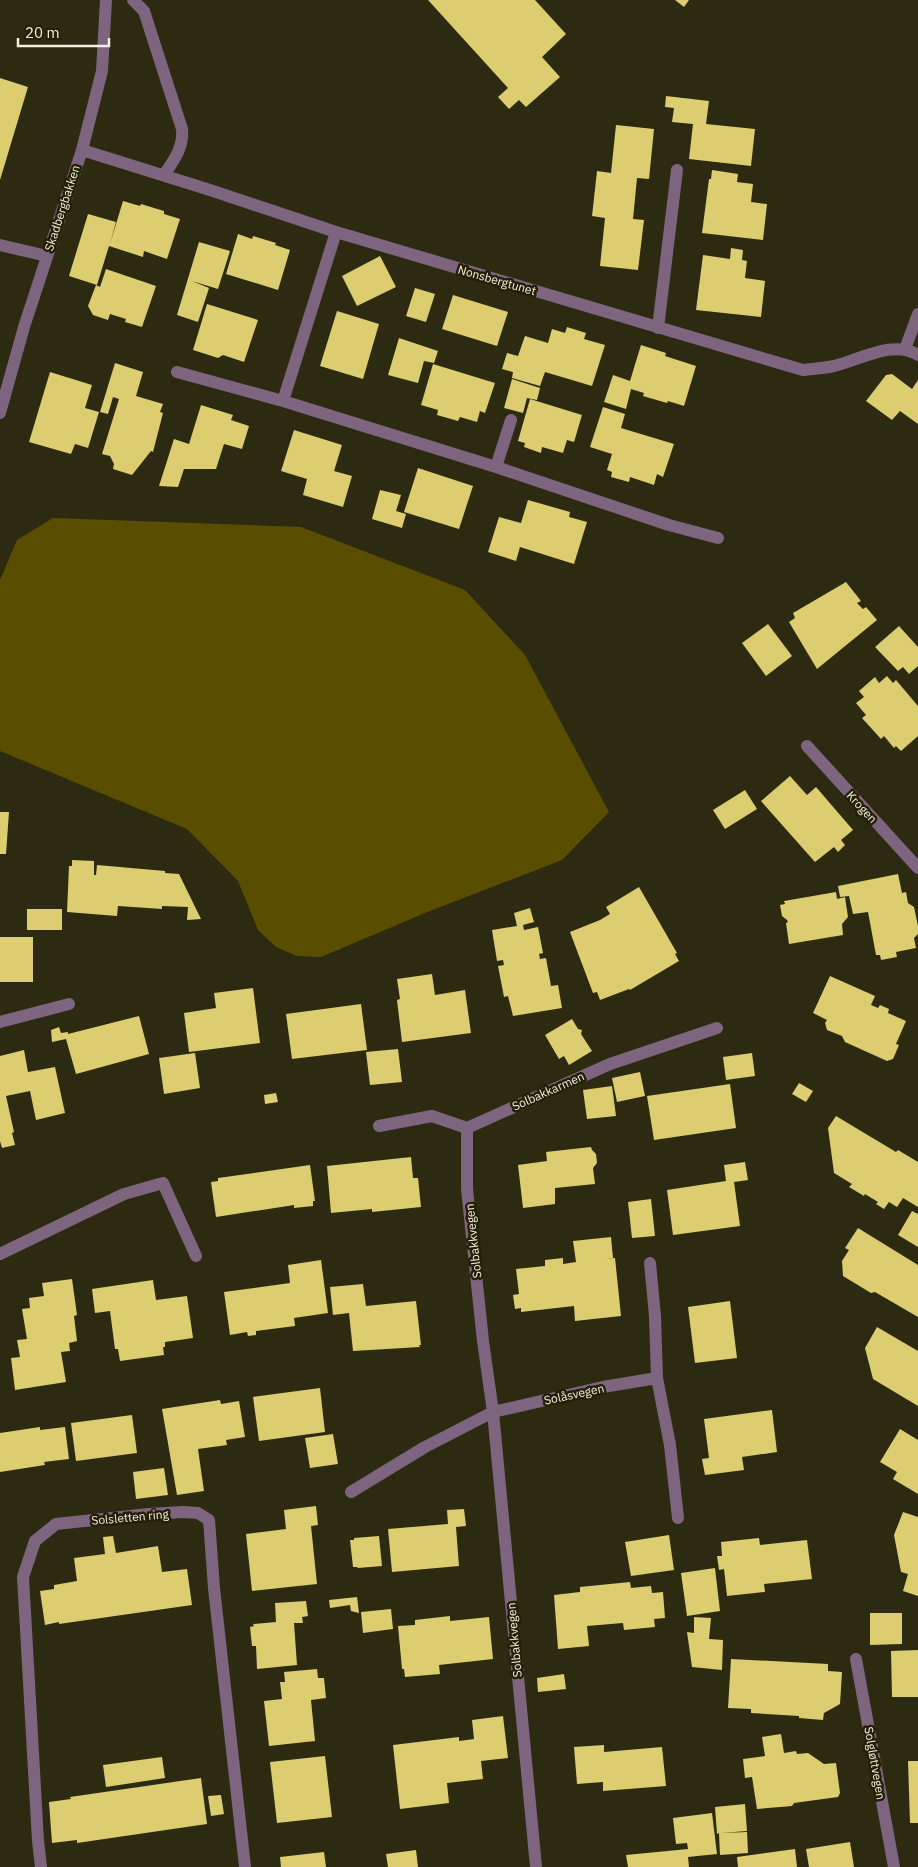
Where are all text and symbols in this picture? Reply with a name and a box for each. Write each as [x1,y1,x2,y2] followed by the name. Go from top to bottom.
[18,15,109,47] scale bar
[25,23,60,42] text: 20 m
[41,163,83,253] street label: Skadbergbakken
[456,262,538,298] street label: Nonsbergtunet
[843,788,881,826] street label: Krogen
[509,1068,587,1114] street label: Solbakkarmen
[462,1203,484,1279] street label: Solbakkvegen
[543,1380,605,1408] street label: Solåsvegen
[91,1506,170,1528] street label: Solsletten ring
[503,1602,525,1678] street label: Solbakkvegen
[861,1725,889,1801] street label: Solgløttvegen

